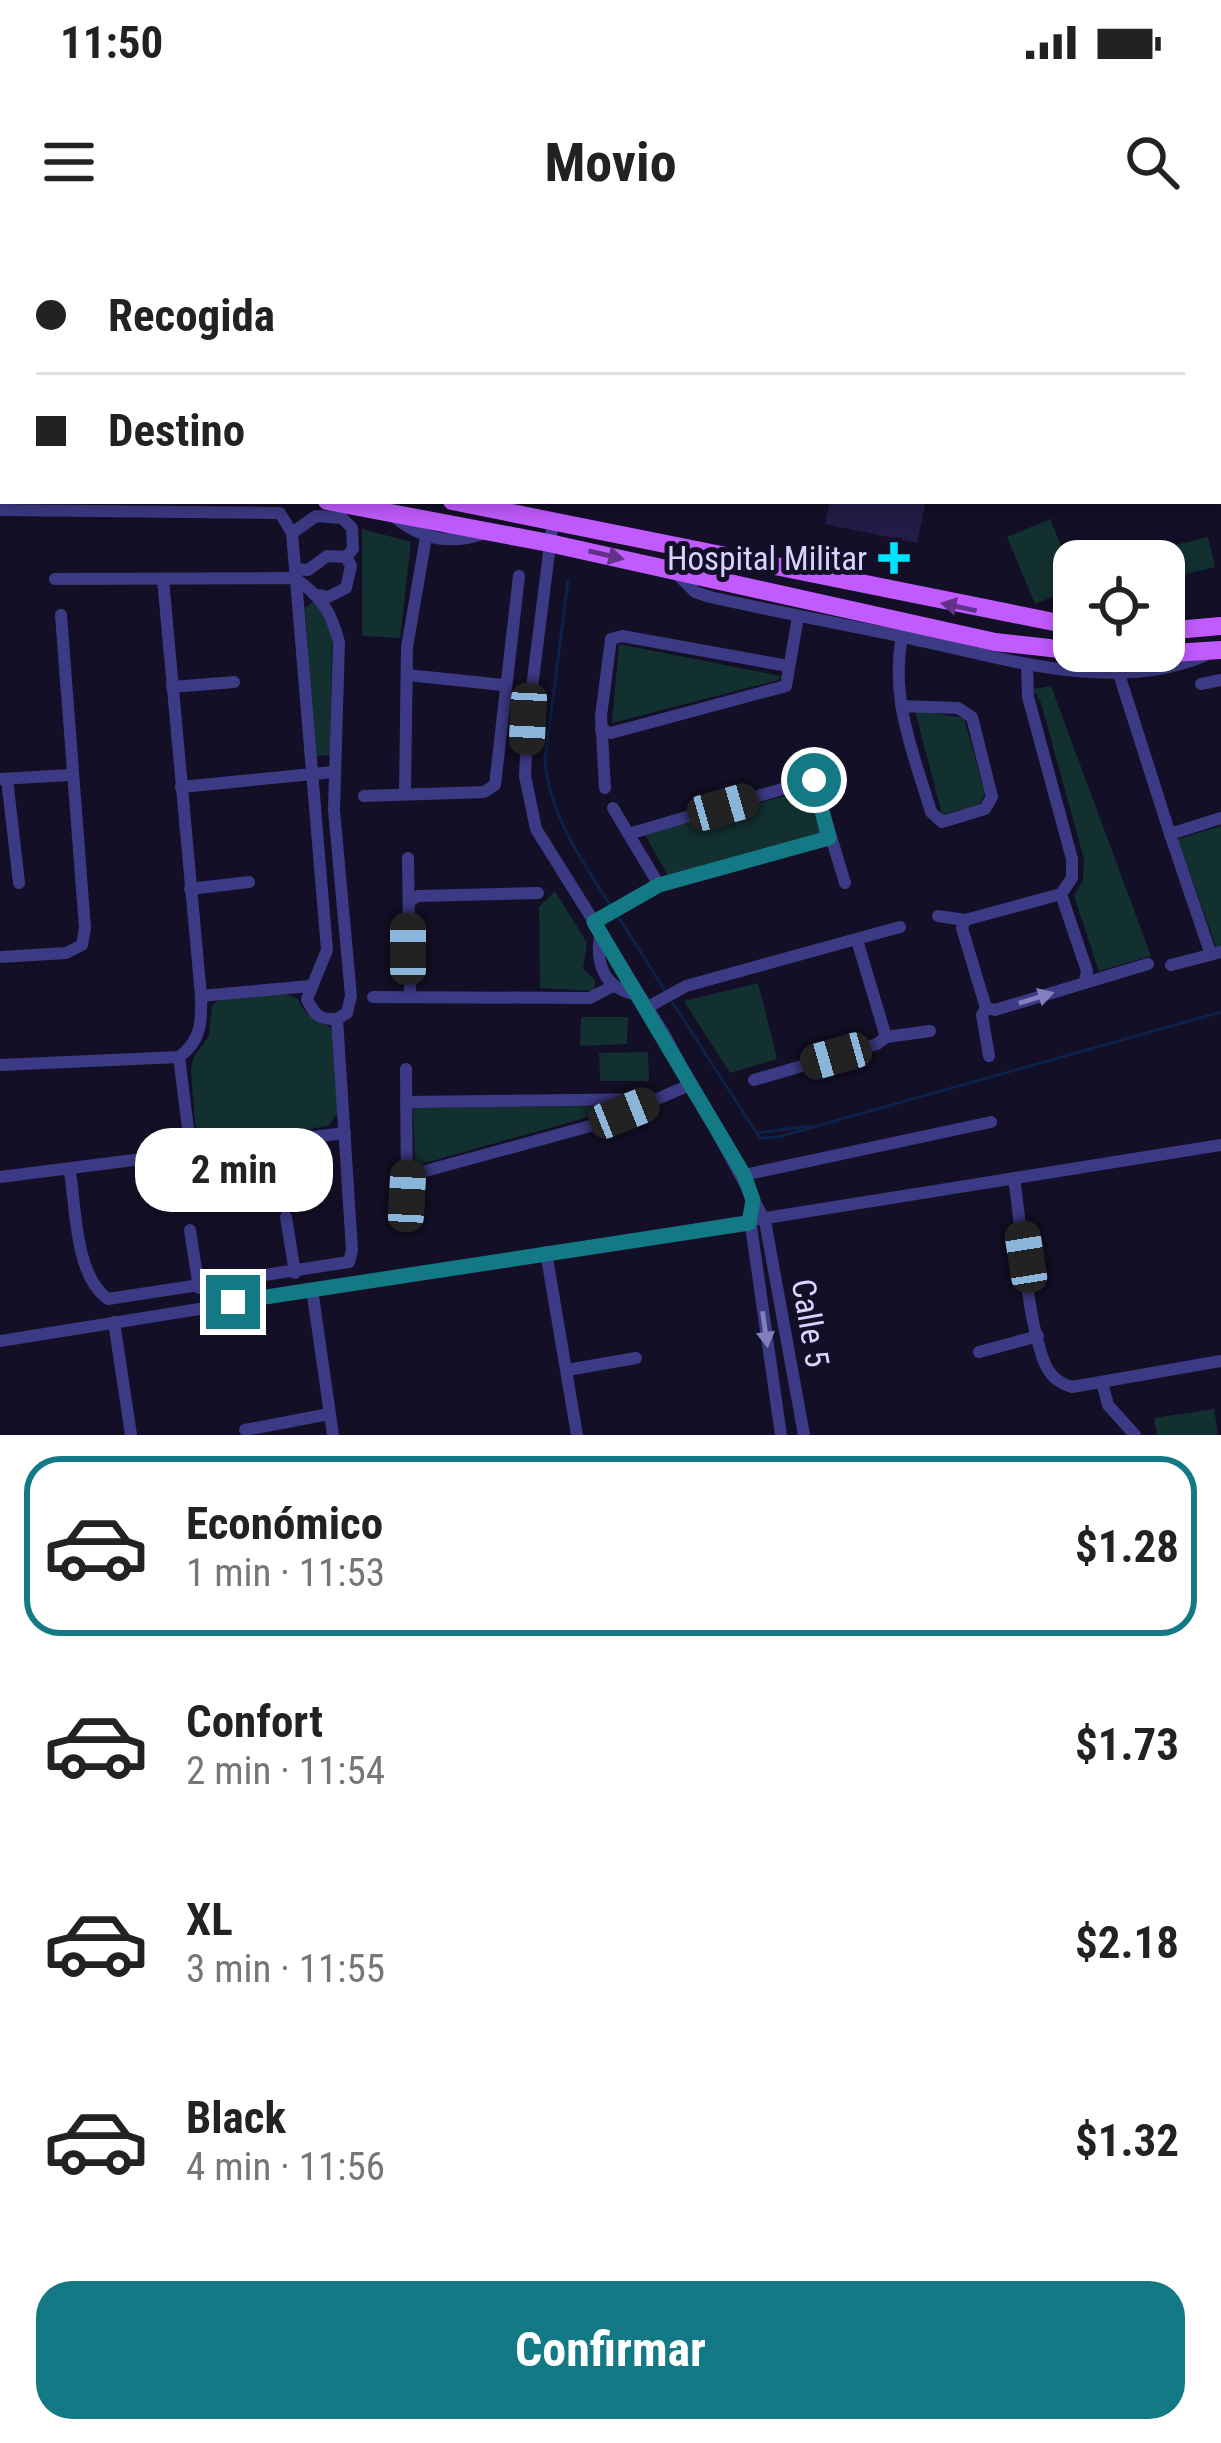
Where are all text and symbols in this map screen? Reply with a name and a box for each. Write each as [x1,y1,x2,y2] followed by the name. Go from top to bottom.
[60,16,163,69] text: 11:50
[36,129,102,195] icon: menu
[1119,129,1185,195] icon: search
[544,131,677,194] text: Movio
[108,289,275,342] text: Recogida
[108,404,245,457] text: Destino
[667,539,867,578] place label: Hospital Militar
[1053,540,1185,672] map controls
[1053,540,1185,672] button: locate
[878,542,910,574] marker: Hospital Militar
[588,547,626,566] one-way arrow
[939,597,977,616] one-way arrow
[508,682,548,756] car
[787,753,841,807] route start
[683,780,763,834] car
[390,913,426,985] car
[1018,987,1055,1006] one-way arrow
[796,1029,876,1083] car
[584,1083,664,1143] car
[134,1128,332,1212] callout: 2 min
[191,1147,277,1193] text: 2 min
[387,1159,427,1233] car
[1003,1219,1049,1295] car
[206,1275,260,1329] route end
[784,1276,837,1370] street label: Calle 5
[756,1311,775,1348] one-way arrow
[42,1492,150,1600] icon: car
[186,1497,383,1550] text: Económico
[1075,1520,1179,1573] text: $1.28
[186,1550,385,1596] text: 1 min · 11:53
[42,1690,150,1798] icon: car
[186,1695,323,1748] text: Confort
[1075,1718,1179,1771] text: $1.73
[186,1748,385,1794] text: 2 min · 11:54
[42,1888,150,1996] icon: car
[186,1893,233,1946] text: XL
[1075,1916,1179,1969] text: $2.18
[186,1946,385,1992] text: 3 min · 11:55
[42,2086,150,2194] icon: car
[186,2091,286,2144] text: Black
[1075,2114,1179,2167] text: $1.32
[186,2144,385,2190] text: 4 min · 11:56
[36,2281,1185,2419] button: Confirmar

